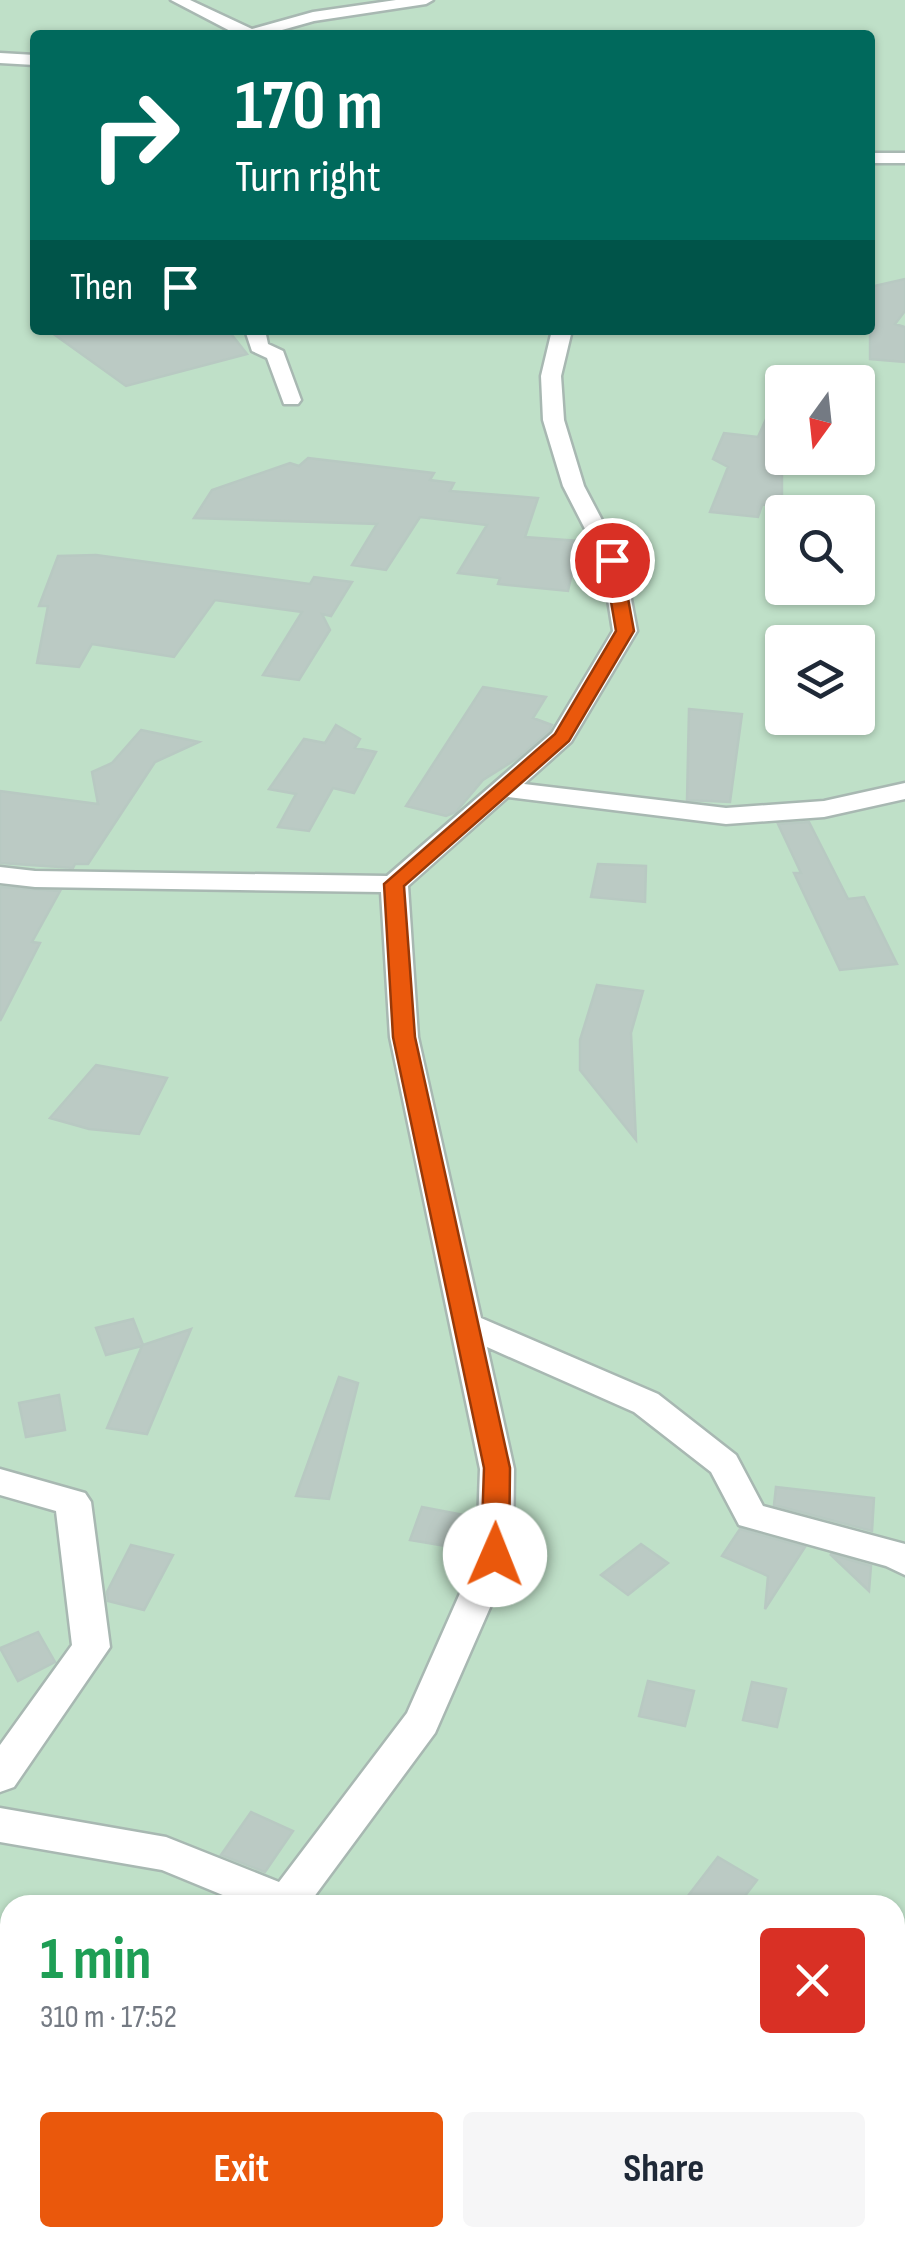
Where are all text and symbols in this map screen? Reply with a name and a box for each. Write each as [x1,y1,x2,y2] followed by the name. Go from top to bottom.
[235,65,383,149] text: 170 m
[70,70,200,200] icon: right
[235,150,381,205] text: Turn right
[153,260,208,315] icon: arrive
[70,265,133,310] text: Then
[765,365,875,475] north arrow
[765,365,875,735] map controls
[765,495,875,605] button: search
[570,518,655,603] pin
[585,533,640,588] icon: arrive
[765,625,875,735] button: layers
[443,1503,547,1607] position arrow
[40,1924,152,1996] text: 1 min
[760,1928,865,2033] button: close
[40,1998,177,2037] text: 310 m · 17:52
[40,2112,443,2227] button: Exit
[463,2112,865,2227] button: Share

